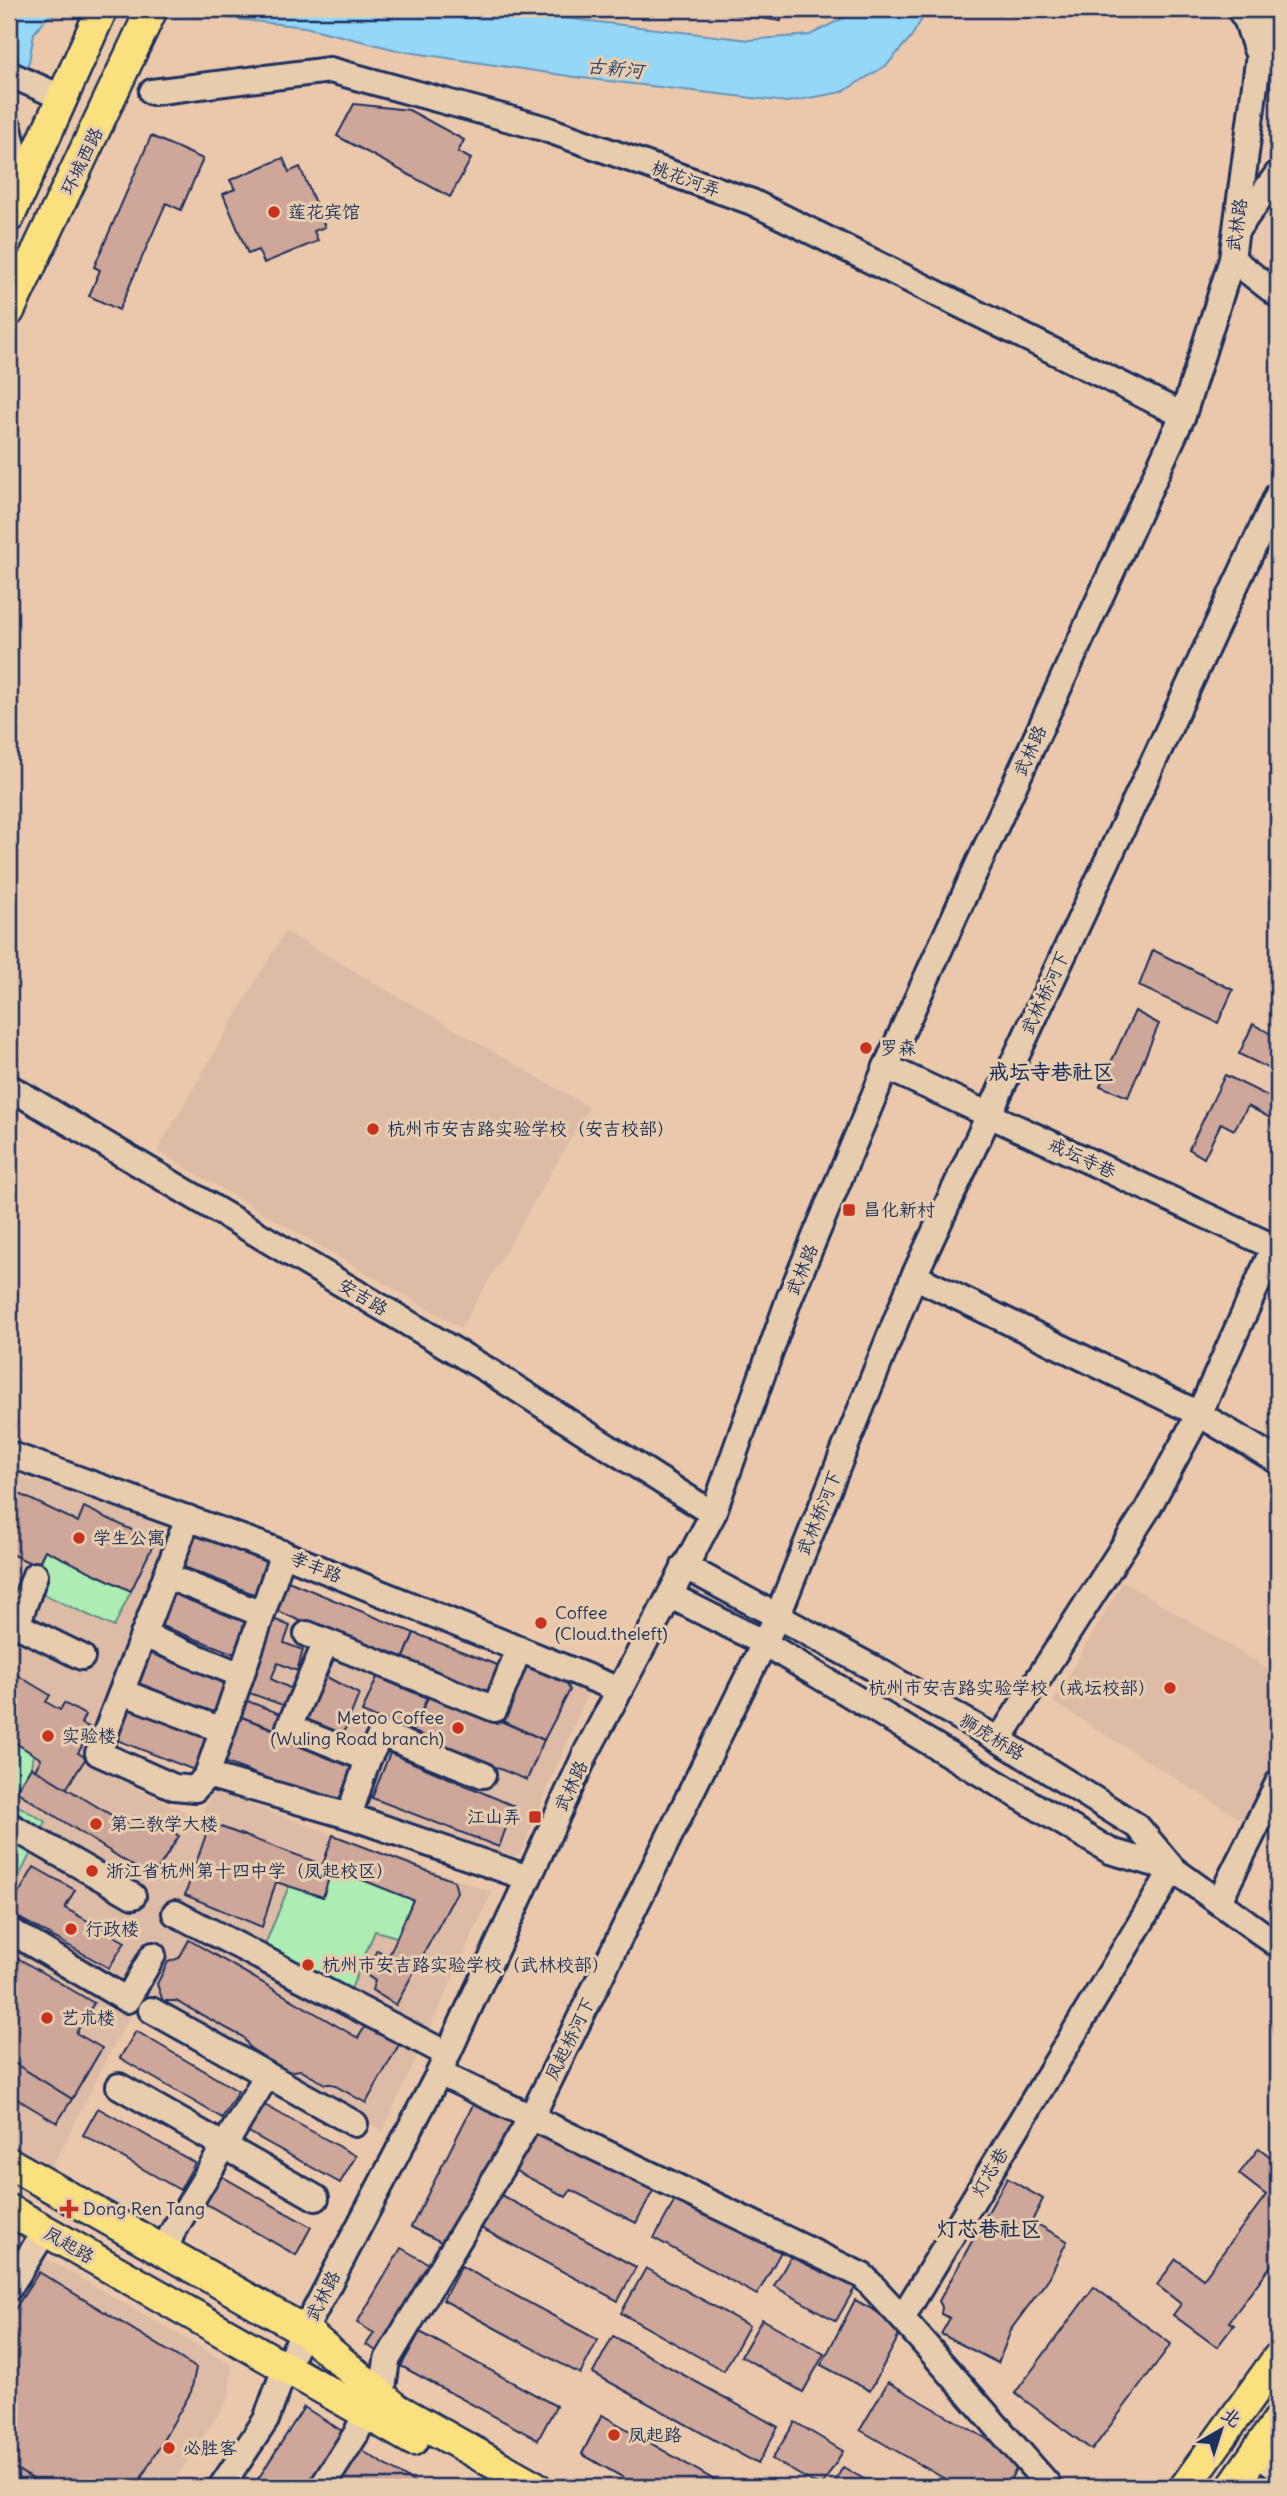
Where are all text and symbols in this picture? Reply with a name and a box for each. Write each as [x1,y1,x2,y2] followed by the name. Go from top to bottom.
[585,53,648,83] water label: 古新河
[55,123,108,198] street label: 环城西路
[648,155,724,202] street label: 桃花河弄
[1221,197,1252,253] street label: 武林路
[288,200,360,223] place label: 莲花宾馆
[266,204,282,220] marker: 莲花宾馆
[1008,721,1051,780] street label: 武林路
[1015,947,1074,1038] street label: 武林桥河下
[880,1036,916,1059] place label: 罗森
[858,1040,874,1056] marker: 罗森
[988,1058,1114,1085] district label: 戒坛寺巷社区
[387,1117,675,1140] place label: 杭州市安吉路实验学校（安吉校部）
[365,1121,381,1137] marker: 杭州市安吉路实验学校（安吉校部）
[1045,1132,1120,1183] street label: 戒坛寺巷
[863,1198,935,1221] place label: 昌化新村
[841,1202,857,1218] marker: 昌化新村
[780,1240,823,1299] street label: 武林路
[334,1273,392,1320] street label: 安吉路
[791,1467,846,1559] street label: 武林桥河下
[93,1526,165,1549] place label: 学生公寓
[71,1530,87,1546] marker: 学生公寓
[287,1546,346,1587] street label: 孝丰路
[555,1601,668,1645] place label: Coffee (Cloud.theleft)
[533,1615,549,1631] marker: Coffee (Cloud.theleft)
[868,1676,1156,1699] place label: 杭州市安吉路实验学校（戒坛校部）
[1162,1680,1178,1696] marker: 杭州市安吉路实验学校（戒坛校部）
[271,1706,444,1750] place label: Metoo Coffee (Wuling Road branch)
[955,1708,1029,1765] street label: 狮虎桥路
[450,1720,466,1736] marker: Metoo Coffee (Wuling Road branch)
[62,1724,116,1747] place label: 实验楼
[40,1728,56,1744] marker: 实验楼
[549,1756,592,1815] street label: 武林路
[467,1805,521,1828] place label: 江山弄
[527,1809,543,1825] marker: 江山弄
[110,1812,218,1835] place label: 第二教学大楼
[88,1816,104,1832] marker: 第二教学大楼
[106,1859,394,1882] place label: 浙江省杭州第十四中学（凤起校区）
[84,1863,100,1879] marker: 浙江省杭州第十四中学（凤起校区）
[85,1917,139,1940] place label: 行政楼
[63,1921,79,1937] marker: 行政楼
[322,1953,610,1976] place label: 杭州市安吉路实验学校（武林校部）
[300,1957,316,1973] marker: 杭州市安吉路实验学校（武林校部）
[539,1993,600,2084] street label: 凤起桥河下
[61,2006,115,2029] place label: 艺术楼
[39,2010,55,2026] marker: 艺术楼
[966,2143,1013,2201] street label: 灯芯巷
[83,2197,205,2220] place label: Dong Ren Tang
[61,2201,77,2217] marker: Dong Ren Tang
[937,2215,1042,2242] district label: 灯芯巷社区
[40,2221,98,2268] street label: 凤起路
[300,2266,345,2325] street label: 武林路
[1186,2394,1256,2464] north arrow
[1217,2401,1247,2432] text: 北
[628,2423,682,2446] place label: 凤起路
[606,2427,622,2443] marker: 凤起路
[183,2436,237,2459] place label: 必胜客
[161,2440,177,2456] marker: 必胜客

